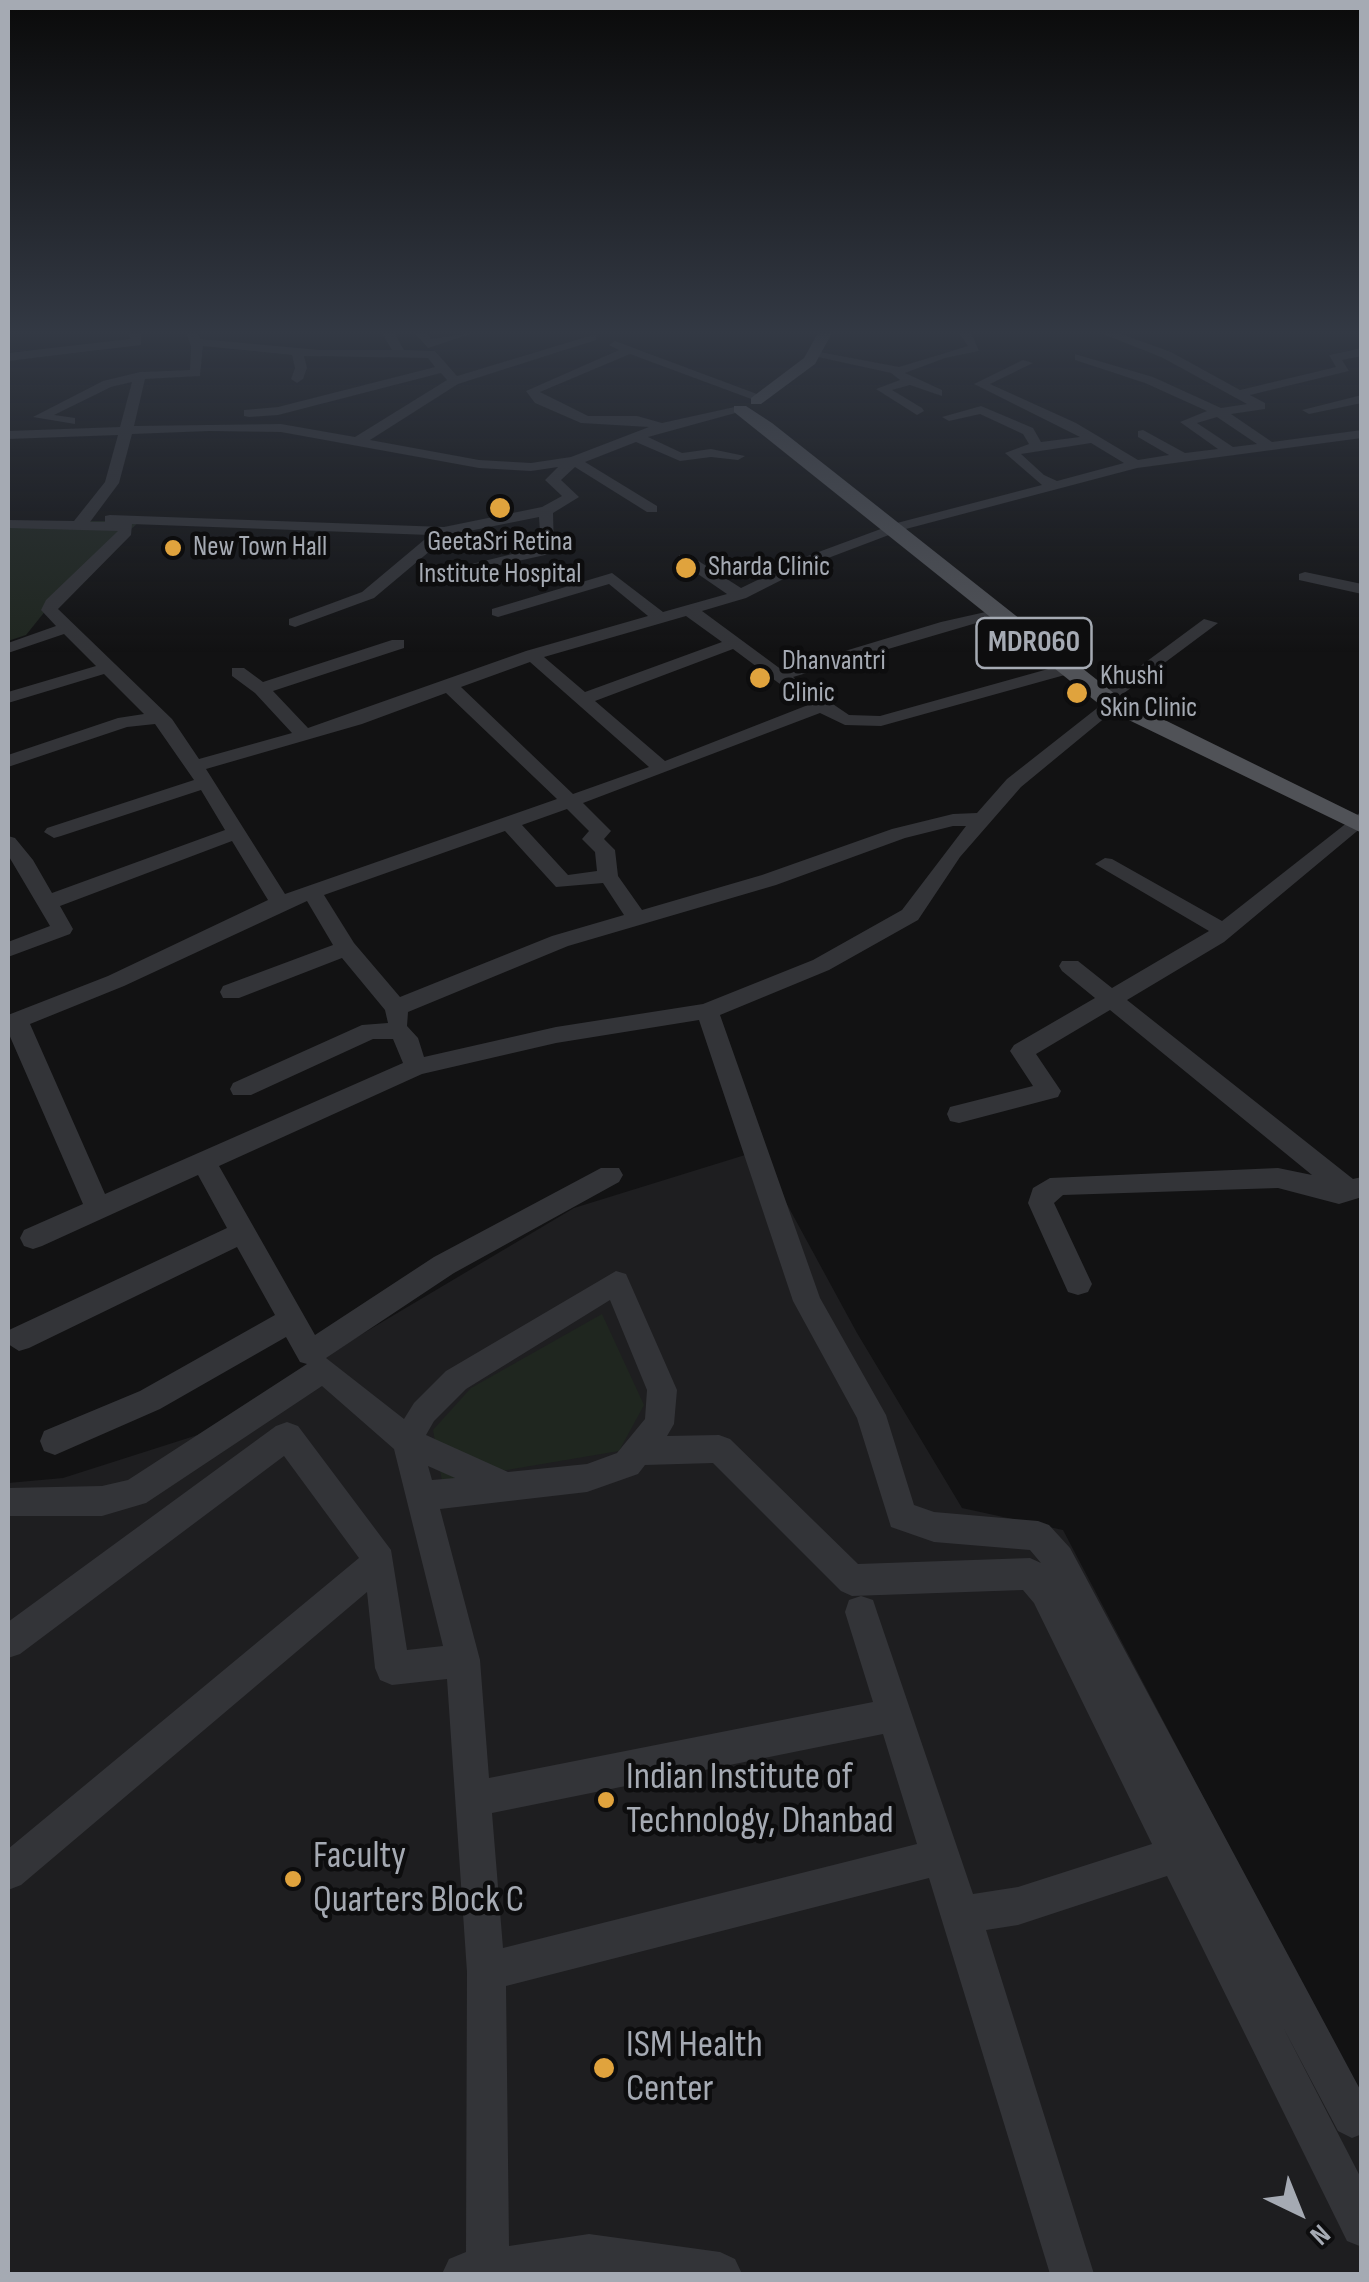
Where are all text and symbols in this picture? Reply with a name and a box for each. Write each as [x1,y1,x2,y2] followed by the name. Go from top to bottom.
[487,495,513,521] marker: GeetaSri Retina Institute Hospital
[419,526,581,592] place label: GeetaSri Retina Institute Hospital
[193,531,327,565] place label: New Town Hall
[162,537,184,559] marker: New Town Hall
[708,551,830,585] place label: Sharda Clinic
[673,555,699,581] marker: Sharda Clinic
[976,618,1092,668] road number: MDR060
[782,645,886,711] place label: Dhanvantri Clinic
[1100,660,1197,726] place label: Khushi Skin Clinic
[747,665,773,691] marker: Dhanvantri Clinic
[1064,680,1090,706] marker: Khushi Skin Clinic
[626,1755,894,1845] place label: Indian Institute of Technology, Dhanbad
[595,1789,617,1811] marker: Indian Institute of Technology, Dhanbad
[313,1834,524,1924] place label: Faculty Quarters Block C
[282,1868,304,1890] marker: Faculty Quarters Block C
[626,2023,763,2112] place label: ISM Health Center
[591,2055,617,2081] marker: ISM Health Center
[1249,2162,1349,2262] north arrow
[1303,2217,1337,2251] text: N

